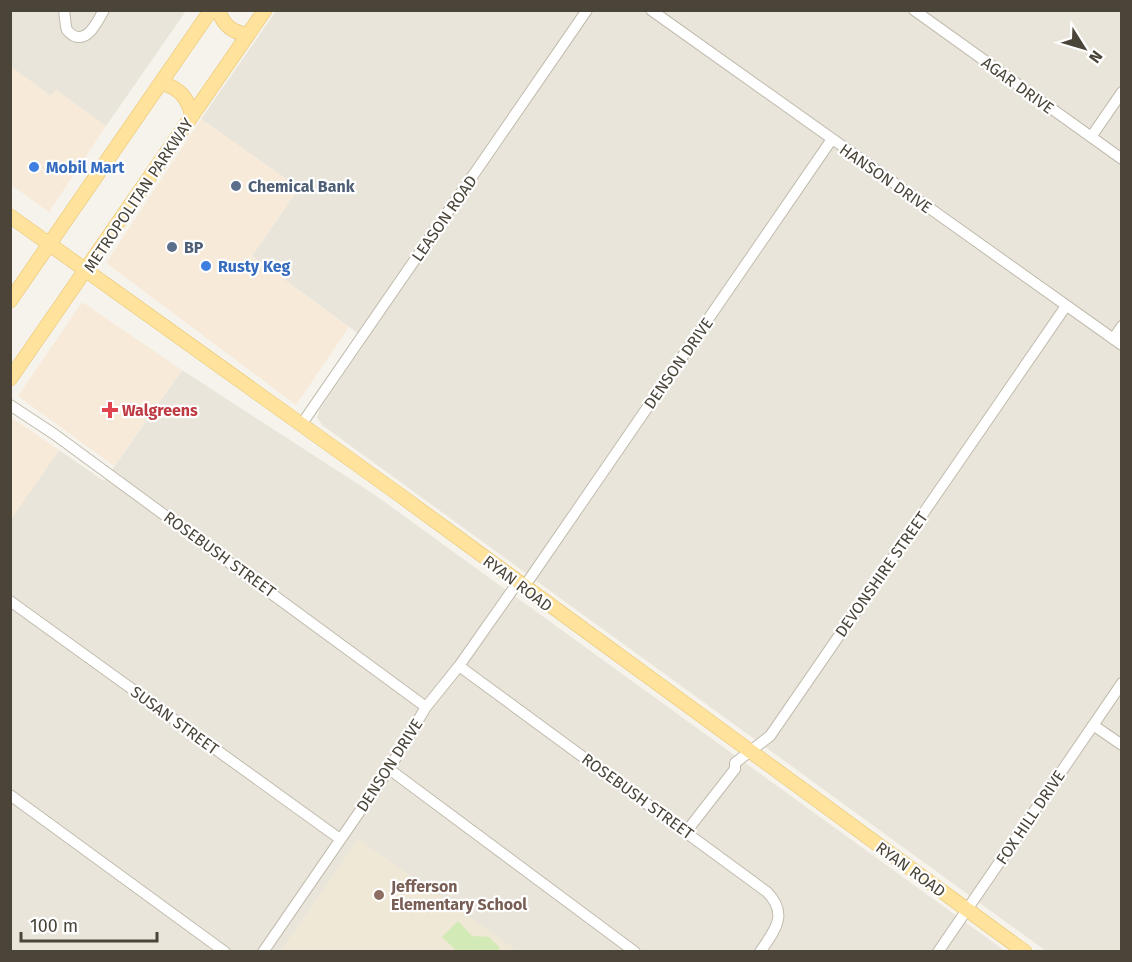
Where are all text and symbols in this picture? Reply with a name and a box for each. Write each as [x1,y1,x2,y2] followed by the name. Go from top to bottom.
[1054,18,1114,78] north arrow
[1085,47,1106,67] text: N
[978,53,1057,118] street label: AGAR DRIVE
[80,114,197,276] street label: METROPOLITAN PARKWAY
[836,140,935,217] street label: HANSON DRIVE
[46,158,125,177] place label: Mobil Mart
[27,160,41,174] marker: Mobil Mart
[408,172,481,265] street label: LEASON ROAD
[248,177,355,196] place label: Chemical Bank
[229,179,243,193] marker: Chemical Bank
[184,238,204,257] place label: BP
[165,240,179,254] marker: BP
[218,257,291,276] place label: Rusty Keg
[199,259,213,273] marker: Rusty Keg
[640,314,717,413] street label: DENSON DRIVE
[122,401,198,420] place label: Walgreens
[103,403,117,417] marker: Walgreens
[160,507,280,602] street label: ROSEBUSH STREET
[831,508,932,640] street label: DEVONSHIRE STREET
[479,551,556,616] street label: RYAN ROAD
[127,682,223,759] street label: SUSAN STREET
[352,715,427,815] street label: DENSON DRIVE
[578,749,698,844] street label: ROSEBUSH STREET
[992,767,1069,868] street label: FOX HILL DRIVE
[872,838,949,901] street label: RYAN ROAD
[390,877,527,914] place label: Jefferson Elementary School
[372,888,386,902] marker: Jefferson Elementary School
[21,905,158,943] scale bar
[30,915,78,937] text: 100 m

